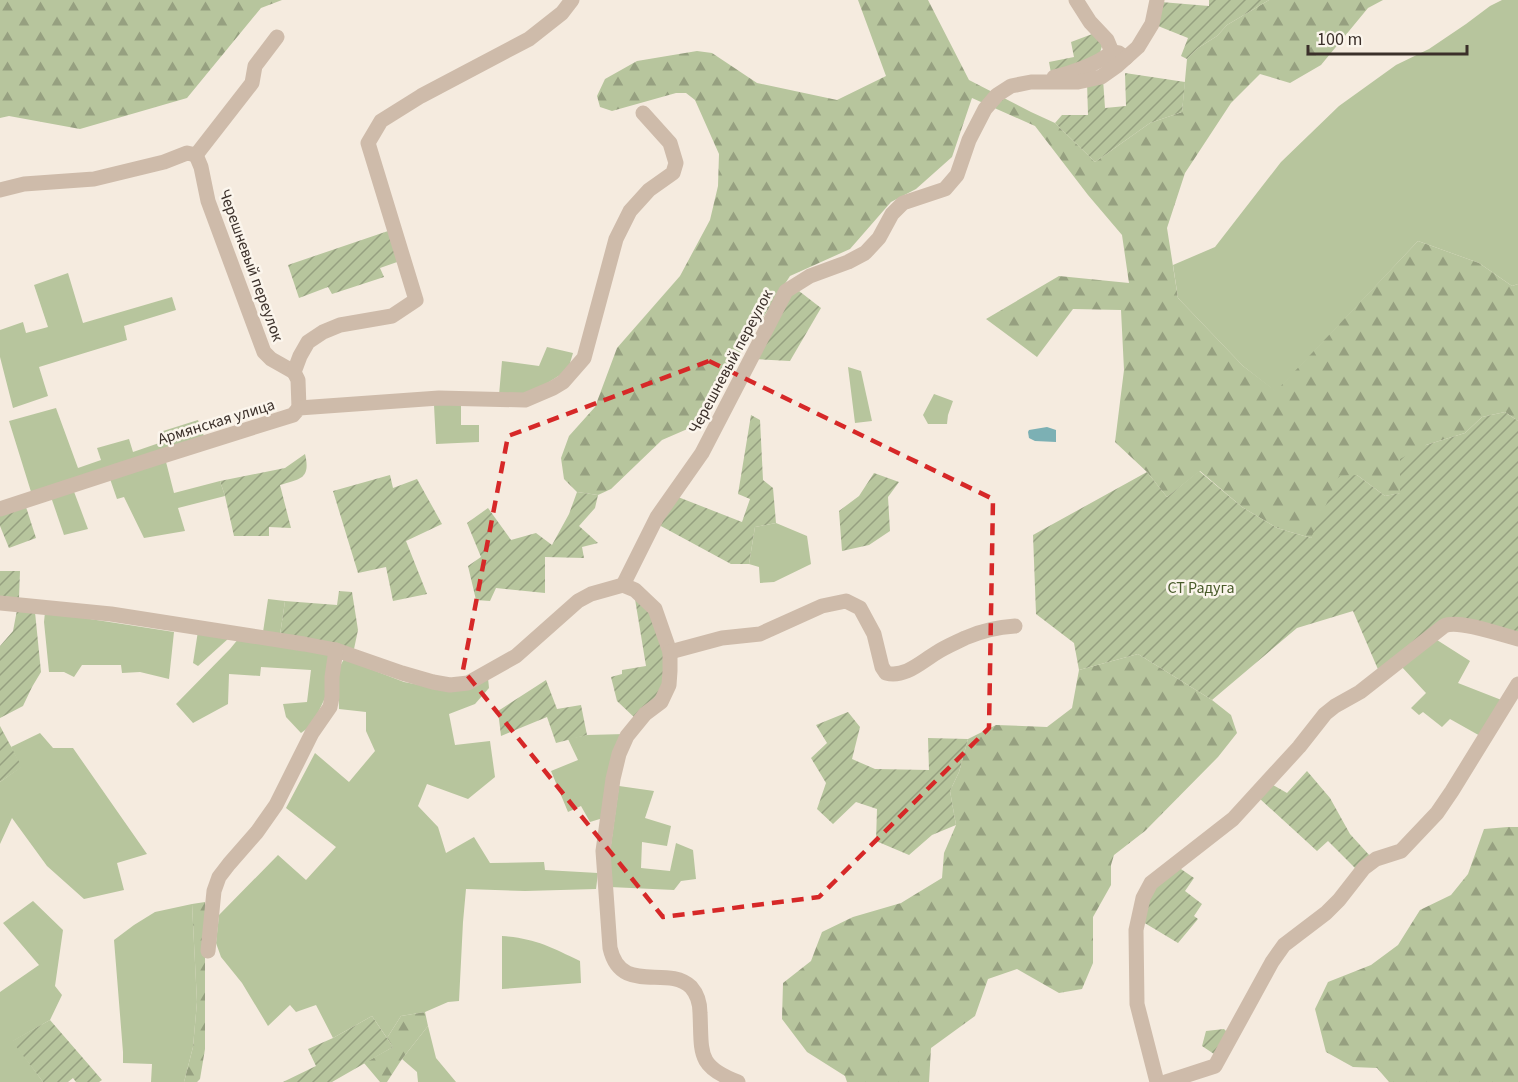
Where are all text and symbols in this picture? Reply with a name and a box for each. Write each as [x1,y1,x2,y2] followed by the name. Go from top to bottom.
[1308,18,1467,56] scale bar
[1317,27,1362,52] text: 100 m
[213,186,289,345] street label: Черешневый переулок
[683,285,778,437] street label: Черешневый переулок
[155,394,278,450] street label: Армянская улица
[1167,577,1235,599] park label: СТ Радуга

